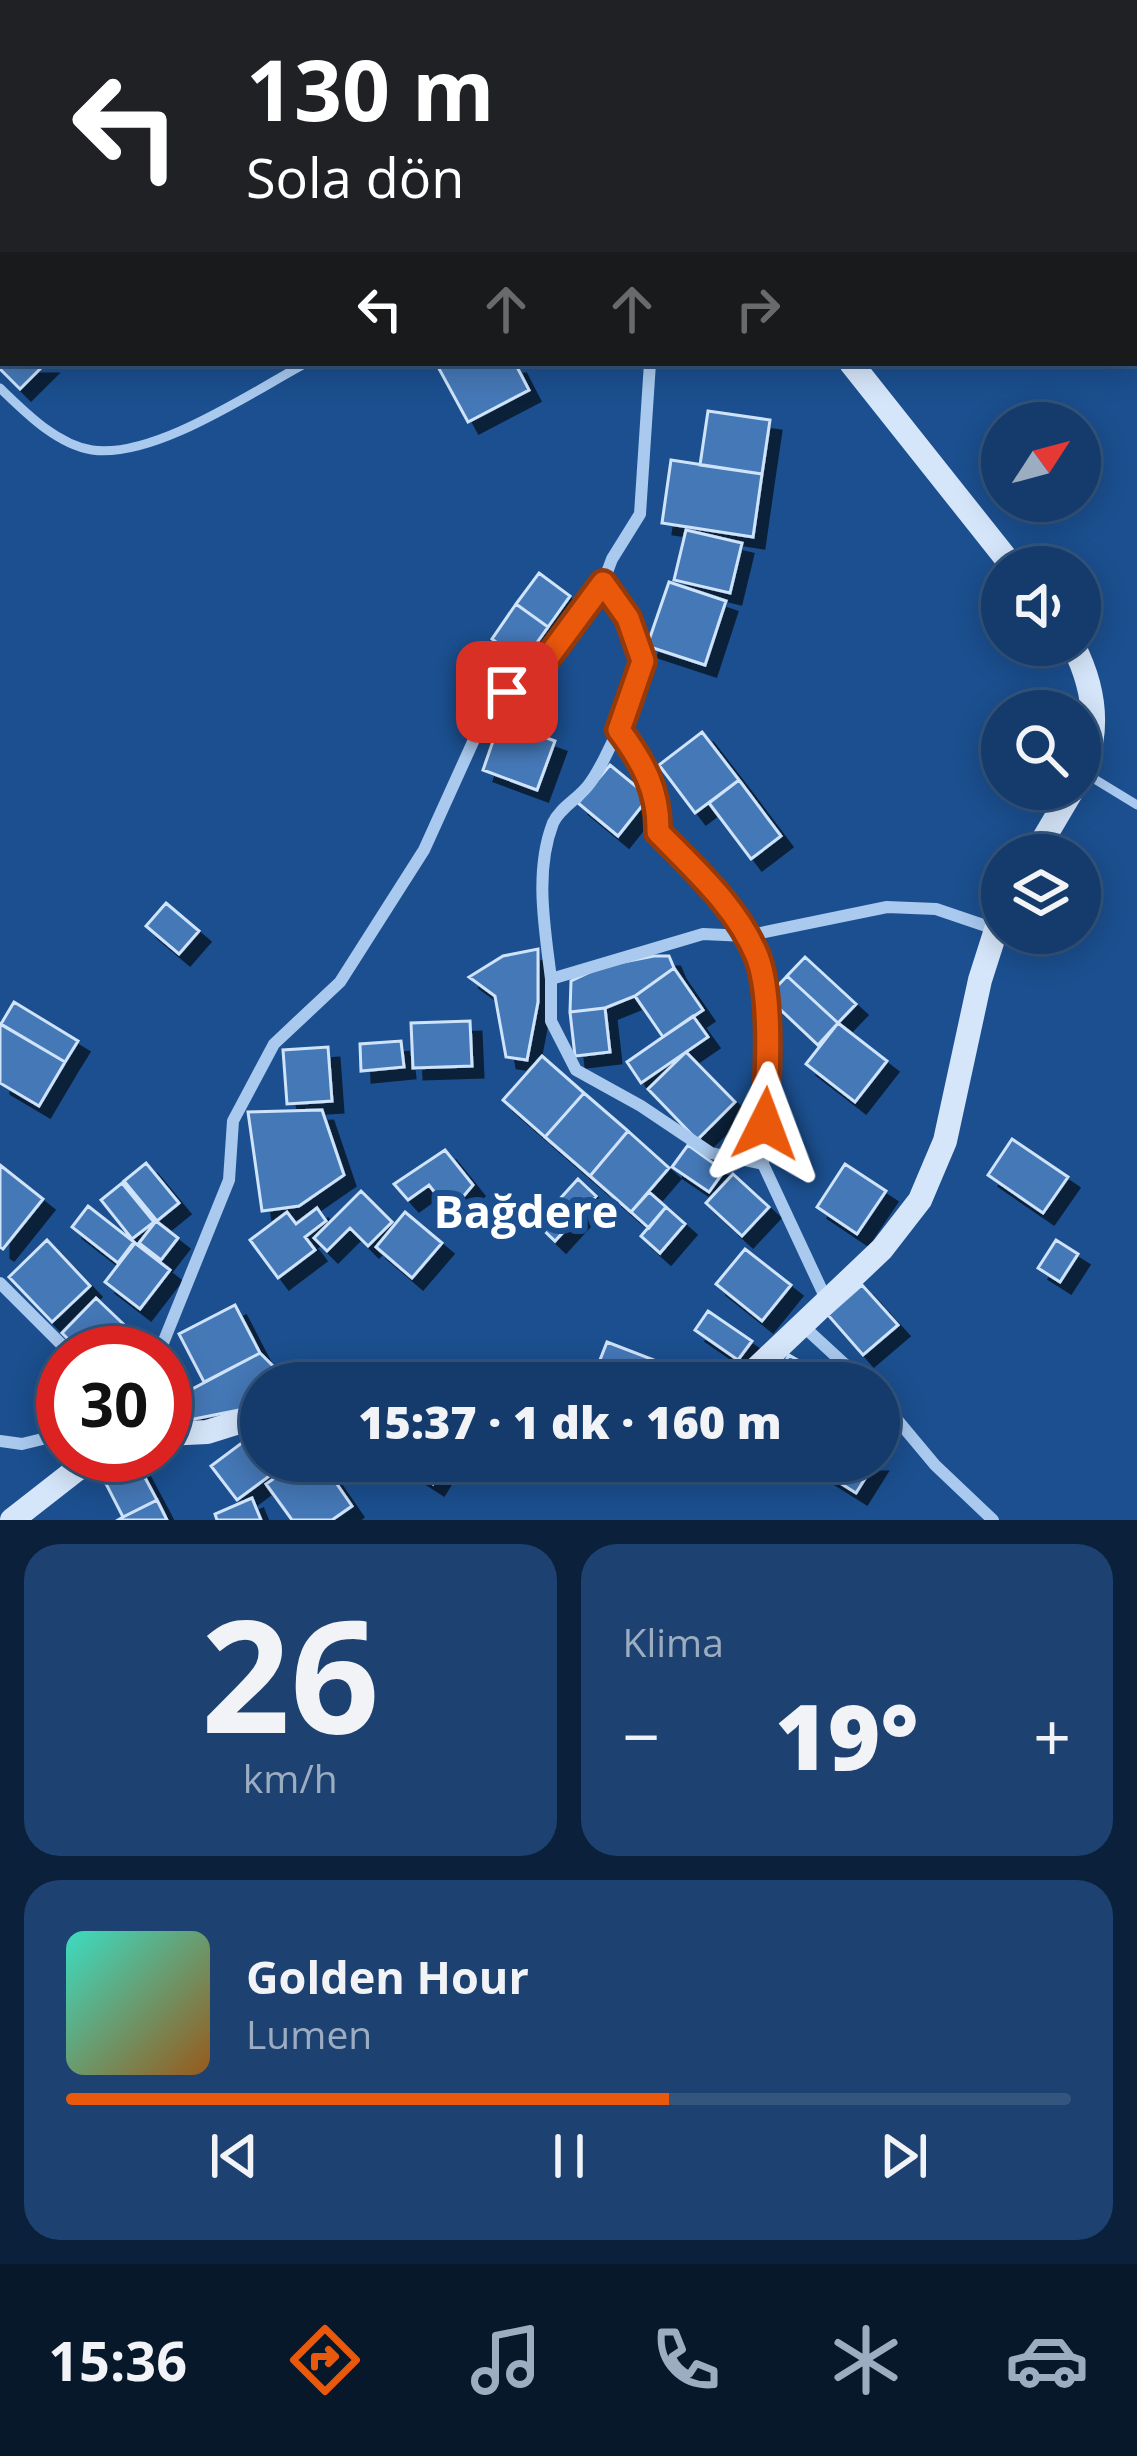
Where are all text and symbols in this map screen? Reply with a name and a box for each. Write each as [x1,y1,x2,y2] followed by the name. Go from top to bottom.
[246,31,494,146] text: 130 m
[48,48,204,204] icon: left
[246,140,464,214] text: Sola dön
[347,276,413,342] icon: left
[473,276,539,342] icon: ahead
[599,276,665,342] icon: ahead
[725,276,791,342] icon: right
[981,402,1101,522] north arrow
[981,402,1101,954] map controls
[981,546,1101,666] button: sound
[456,641,558,743] pin
[474,659,540,725] icon: arrive
[981,690,1101,810] button: search
[981,834,1101,954] button: layers
[702,1061,828,1187] position arrow
[434,1180,618,1241] district label: Bağdere
[36,1326,192,1482] speed limit sign: 30
[358,1391,782,1452] text: 15:37 · 1 dk · 160 m
[201,1566,379,1779] text: 26
[623,1615,724,1668] text: Klima
[775,1674,918,1796] text: 19°
[623,1690,660,1780] text: −
[1033,1690,1071,1780] text: +
[243,1751,338,1804] text: km/h
[246,1946,529,2007] text: Golden Hour
[246,2007,372,2060] text: Lumen
[201,2123,267,2189] icon: previous
[536,2123,602,2189] icon: pause
[871,2123,937,2189] icon: next
[283,2318,367,2402] icon: directions
[464,2318,548,2402] icon: music
[644,2318,728,2402] icon: phone
[824,2318,908,2402] icon: climate
[1005,2318,1089,2402] icon: car
[48,2323,187,2397] text: 15:36

